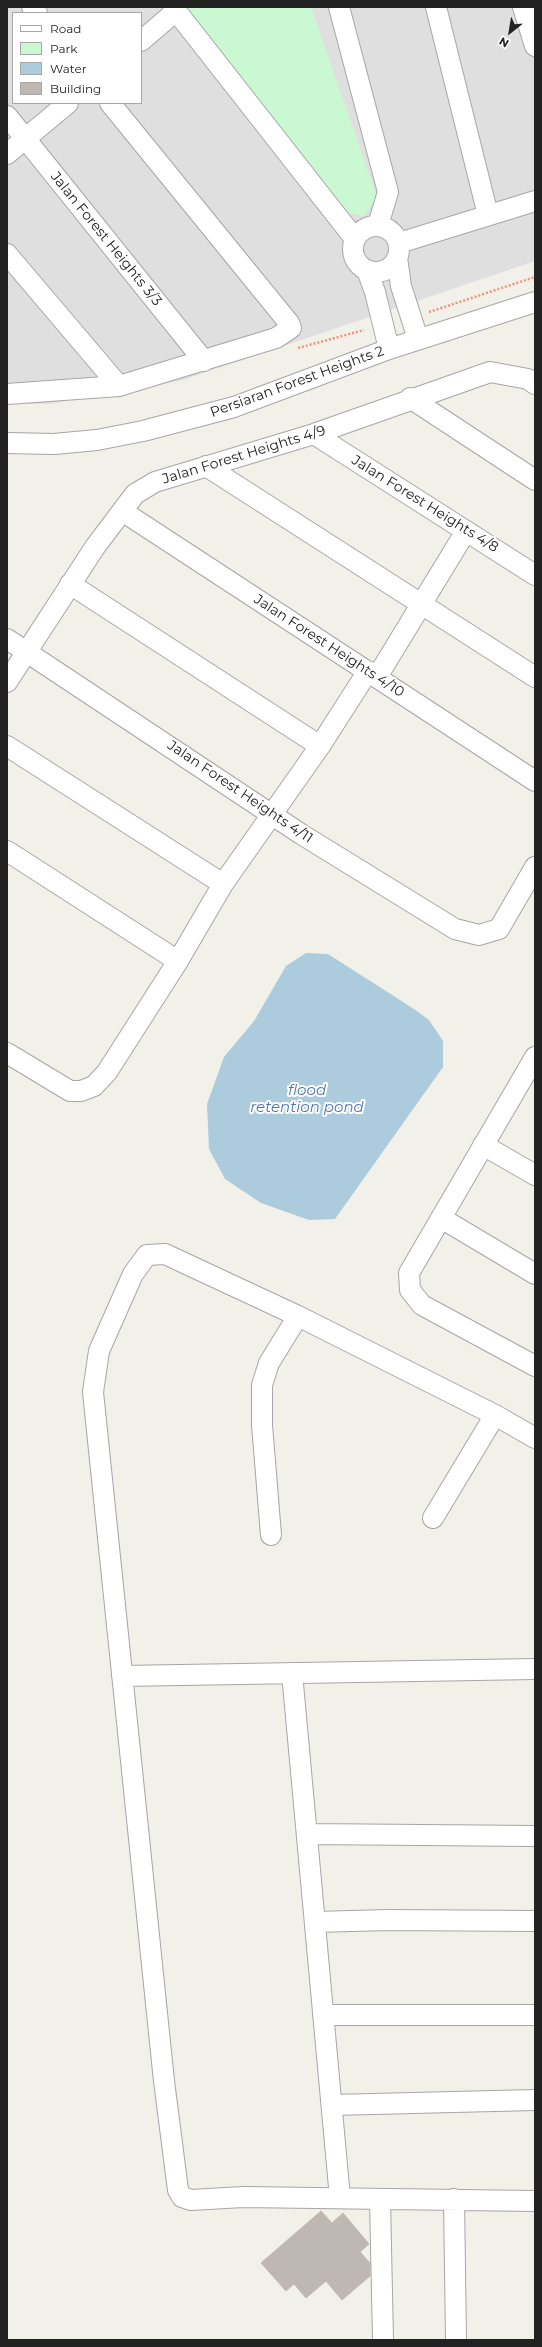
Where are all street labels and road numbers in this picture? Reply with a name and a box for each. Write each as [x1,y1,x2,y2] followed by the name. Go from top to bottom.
[47,169,165,309] street label: Jalan Forest Heights 3/3
[208,343,386,421] street label: Persiaran Forest Heights 2
[160,422,328,488] street label: Jalan Forest Heights 4/9
[349,452,501,556] street label: Jalan Forest Heights 4/8
[251,591,407,701] street label: Jalan Forest Heights 4/10
[164,737,316,847] street label: Jalan Forest Heights 4/11

